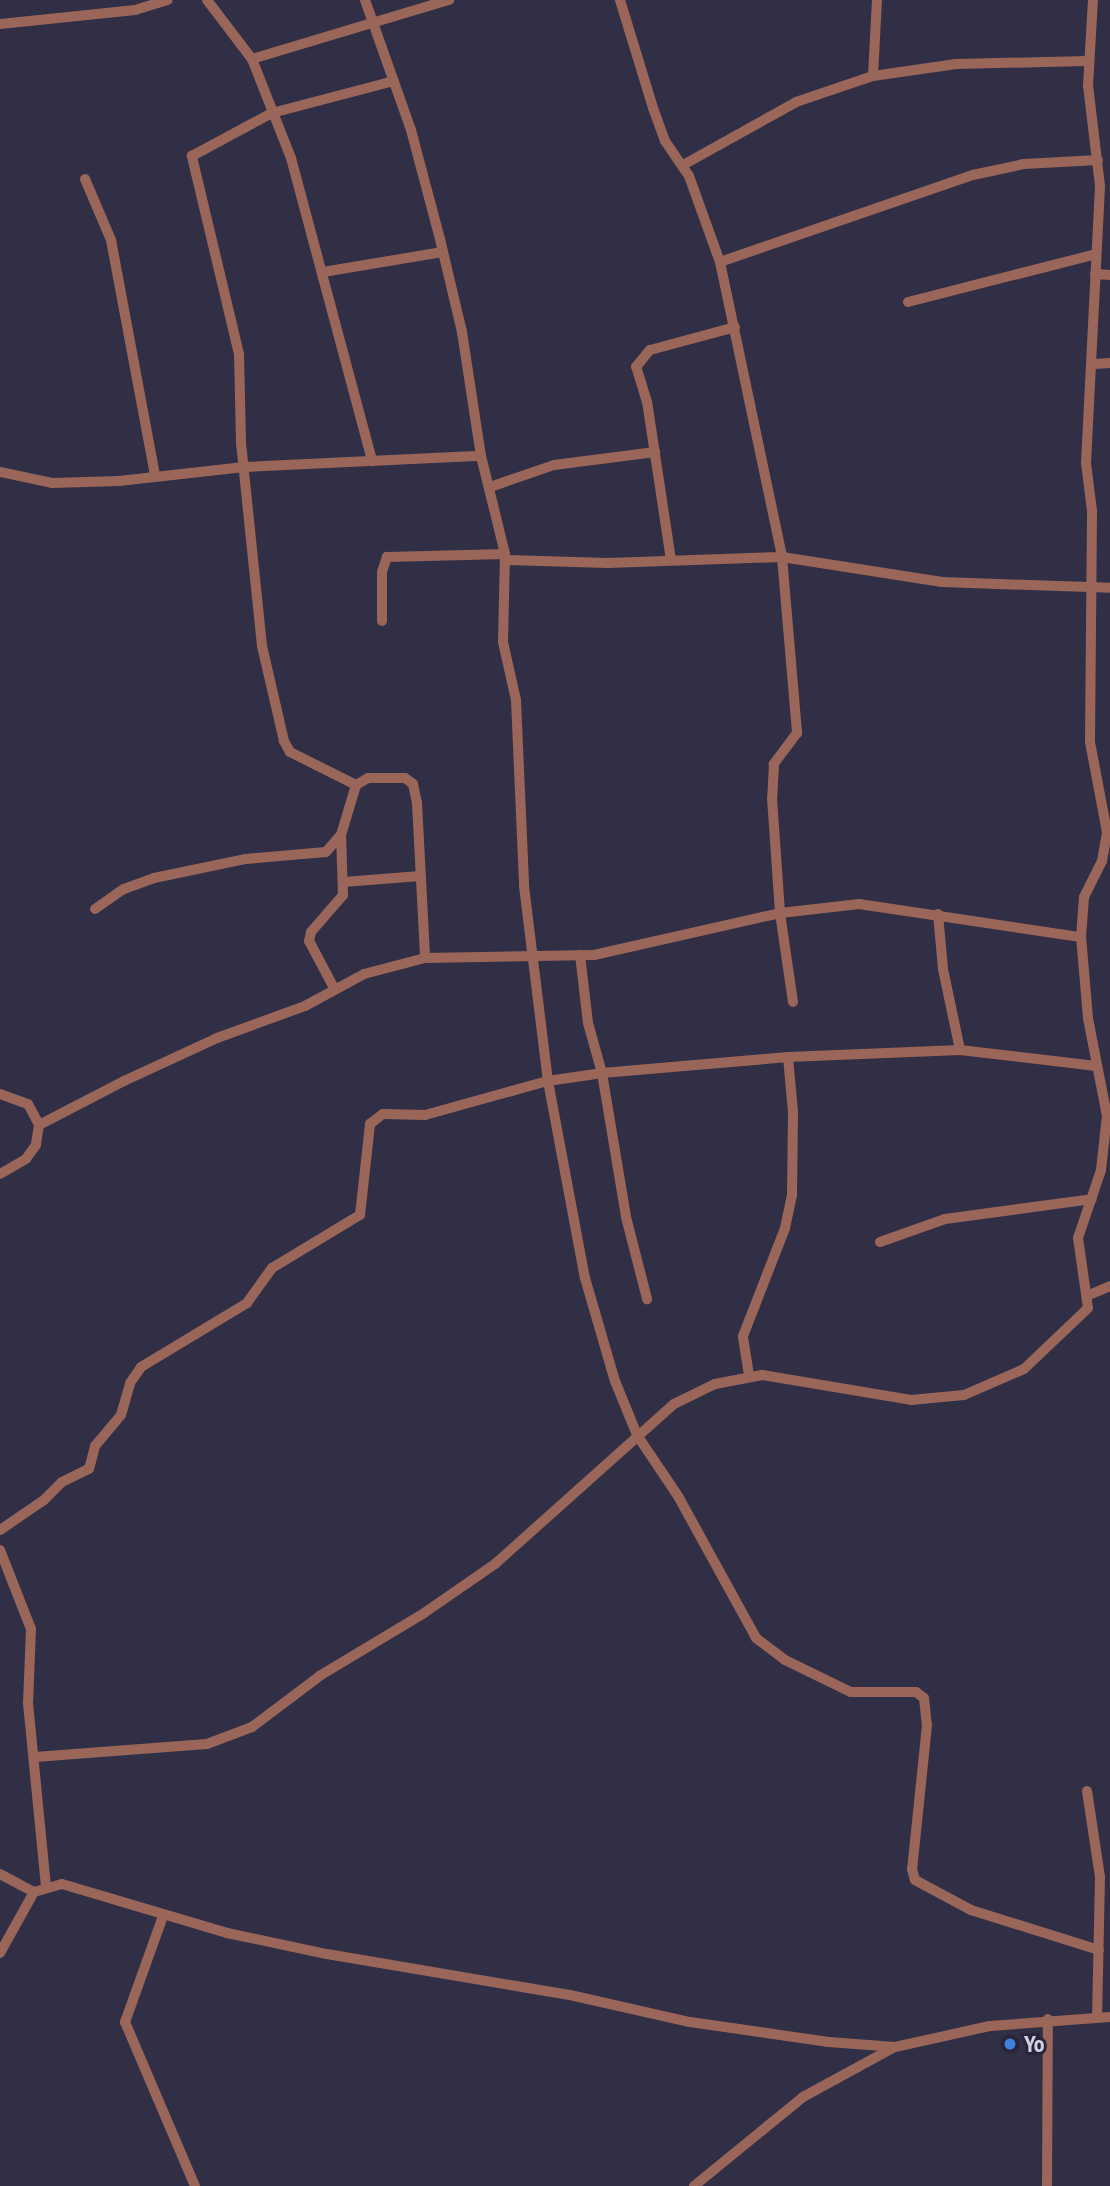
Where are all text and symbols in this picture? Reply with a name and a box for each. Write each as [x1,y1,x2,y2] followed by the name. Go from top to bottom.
[1024,2030,1044,2058] place label: Yo
[1002,2036,1018,2052] marker: Yo

